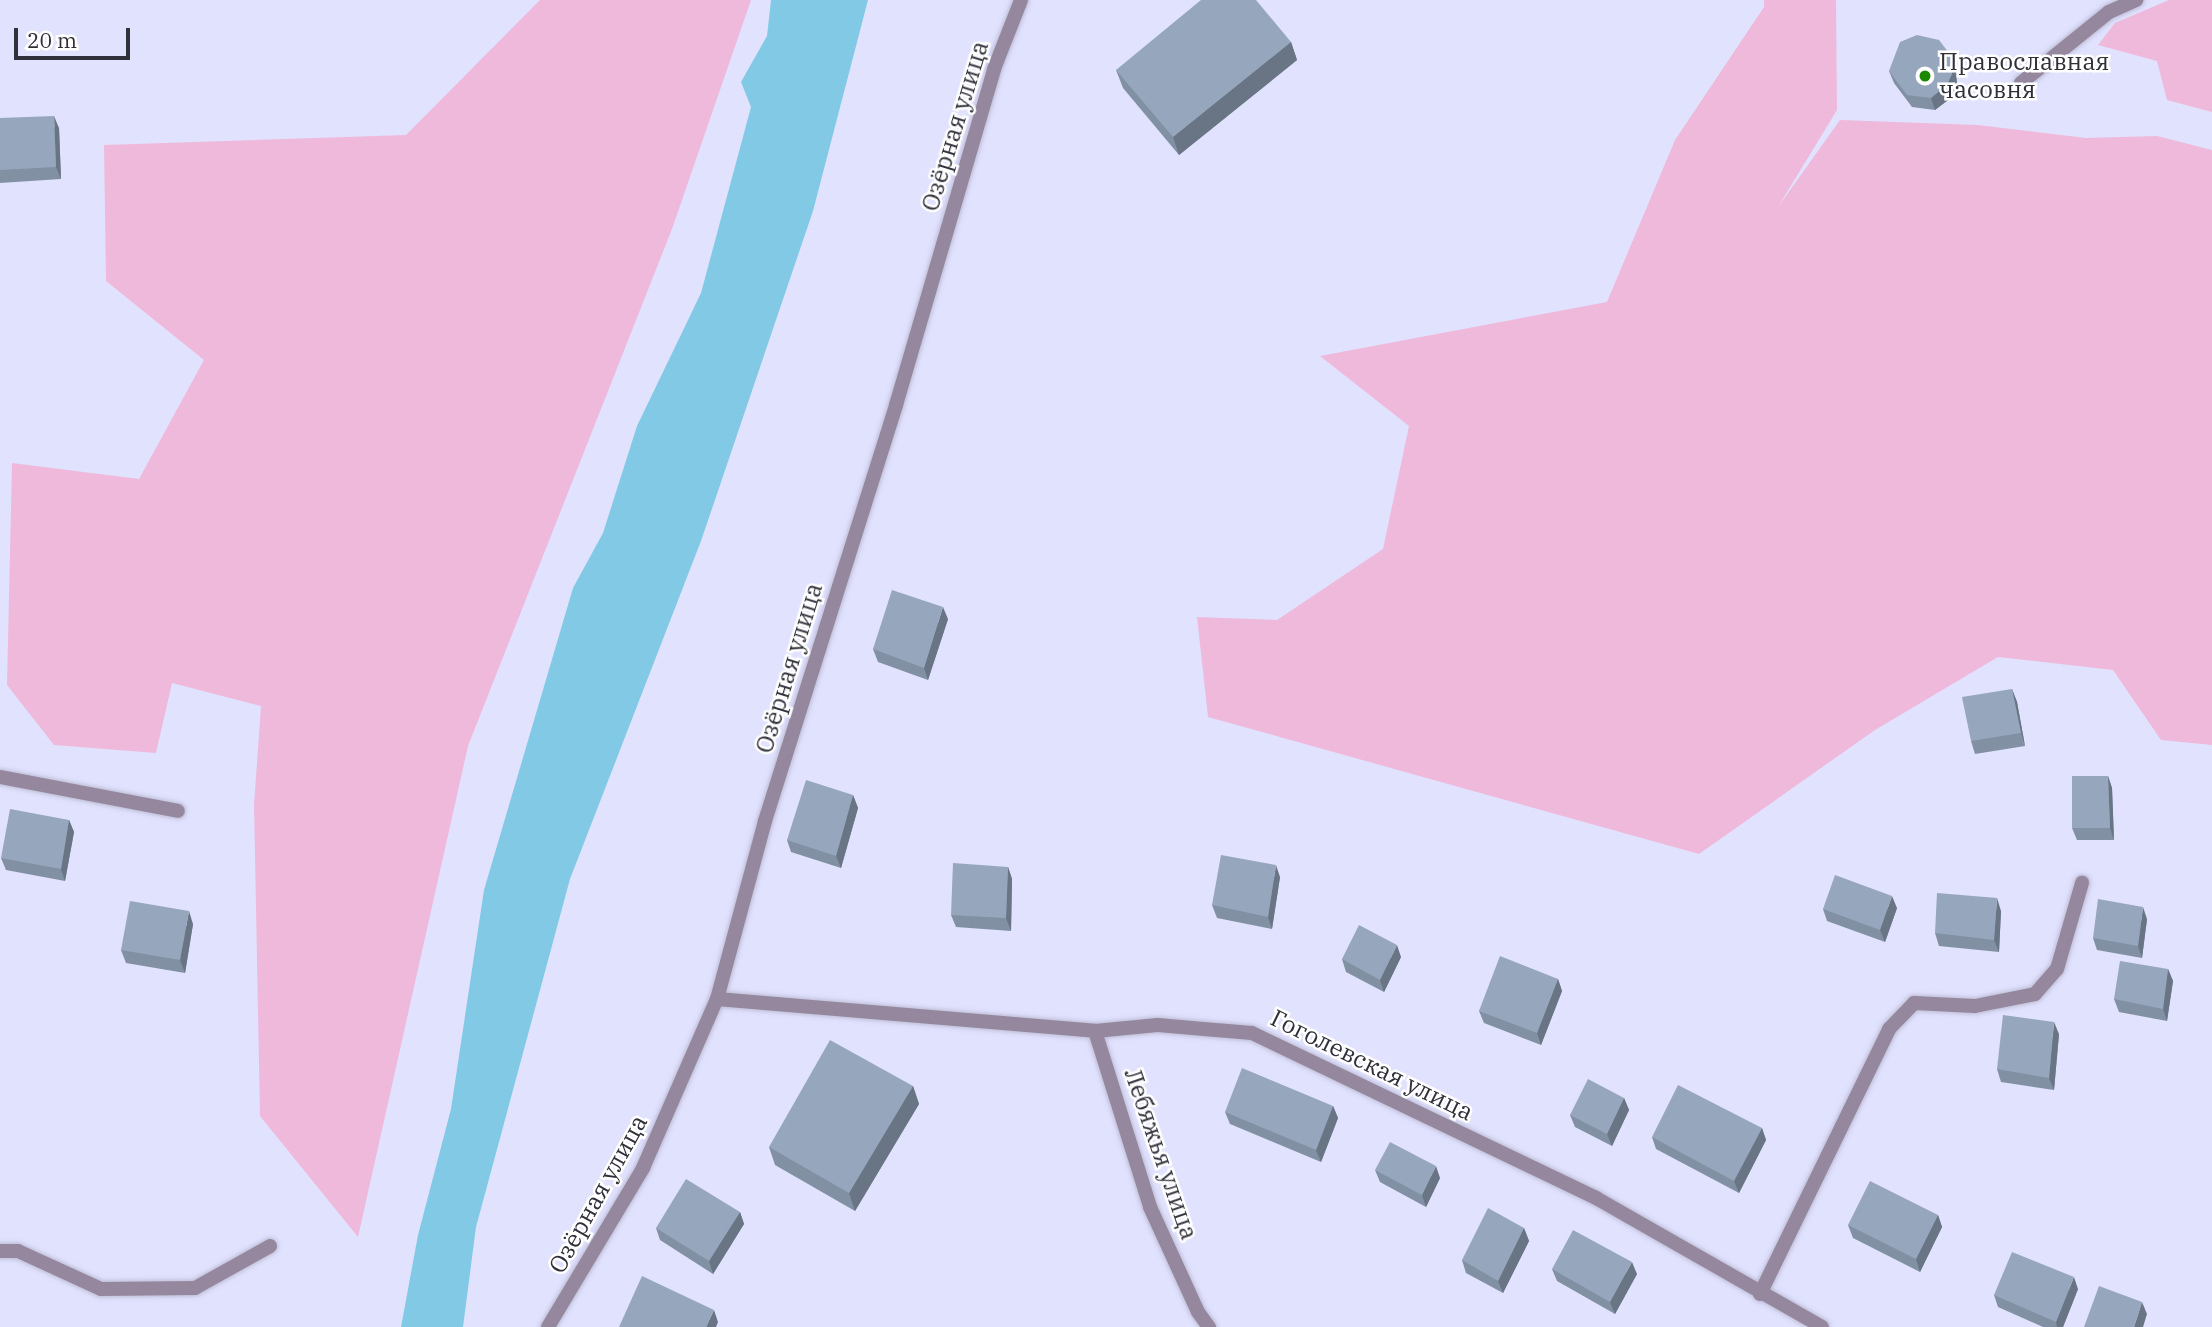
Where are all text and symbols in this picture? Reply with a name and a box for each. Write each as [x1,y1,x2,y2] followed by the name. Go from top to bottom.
[18,14,133,58] scale bar
[27,26,77,54] text: 20 m
[915,37,995,215] street label: Озёрная улица
[1939,48,2109,104] place label: Православная часовня
[1917,68,1933,84] marker: Православная часовня
[749,579,829,757] street label: Озёрная улица
[1266,1003,1478,1127] street label: Гоголевская улица
[1118,1065,1204,1243] street label: Лебяжья улица
[543,1110,653,1278] street label: Озёрная улица

